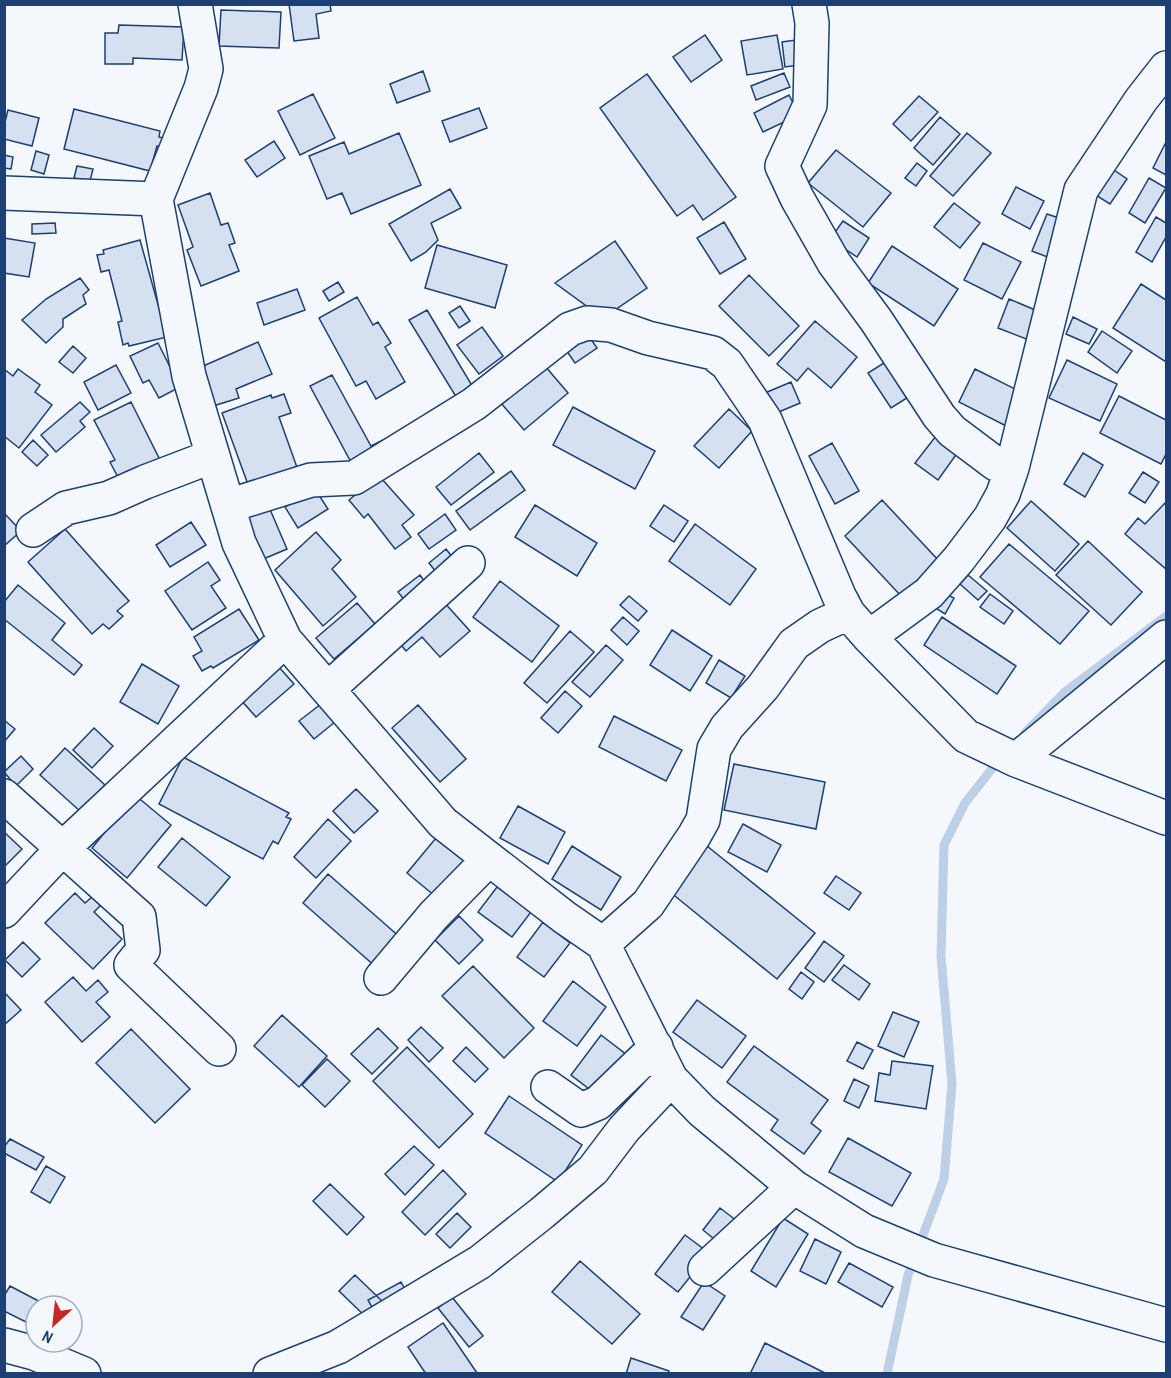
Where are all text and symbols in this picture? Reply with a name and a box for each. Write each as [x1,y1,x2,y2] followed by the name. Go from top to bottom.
[24,1294,84,1354] north arrow
[38,1325,56,1349] text: N

